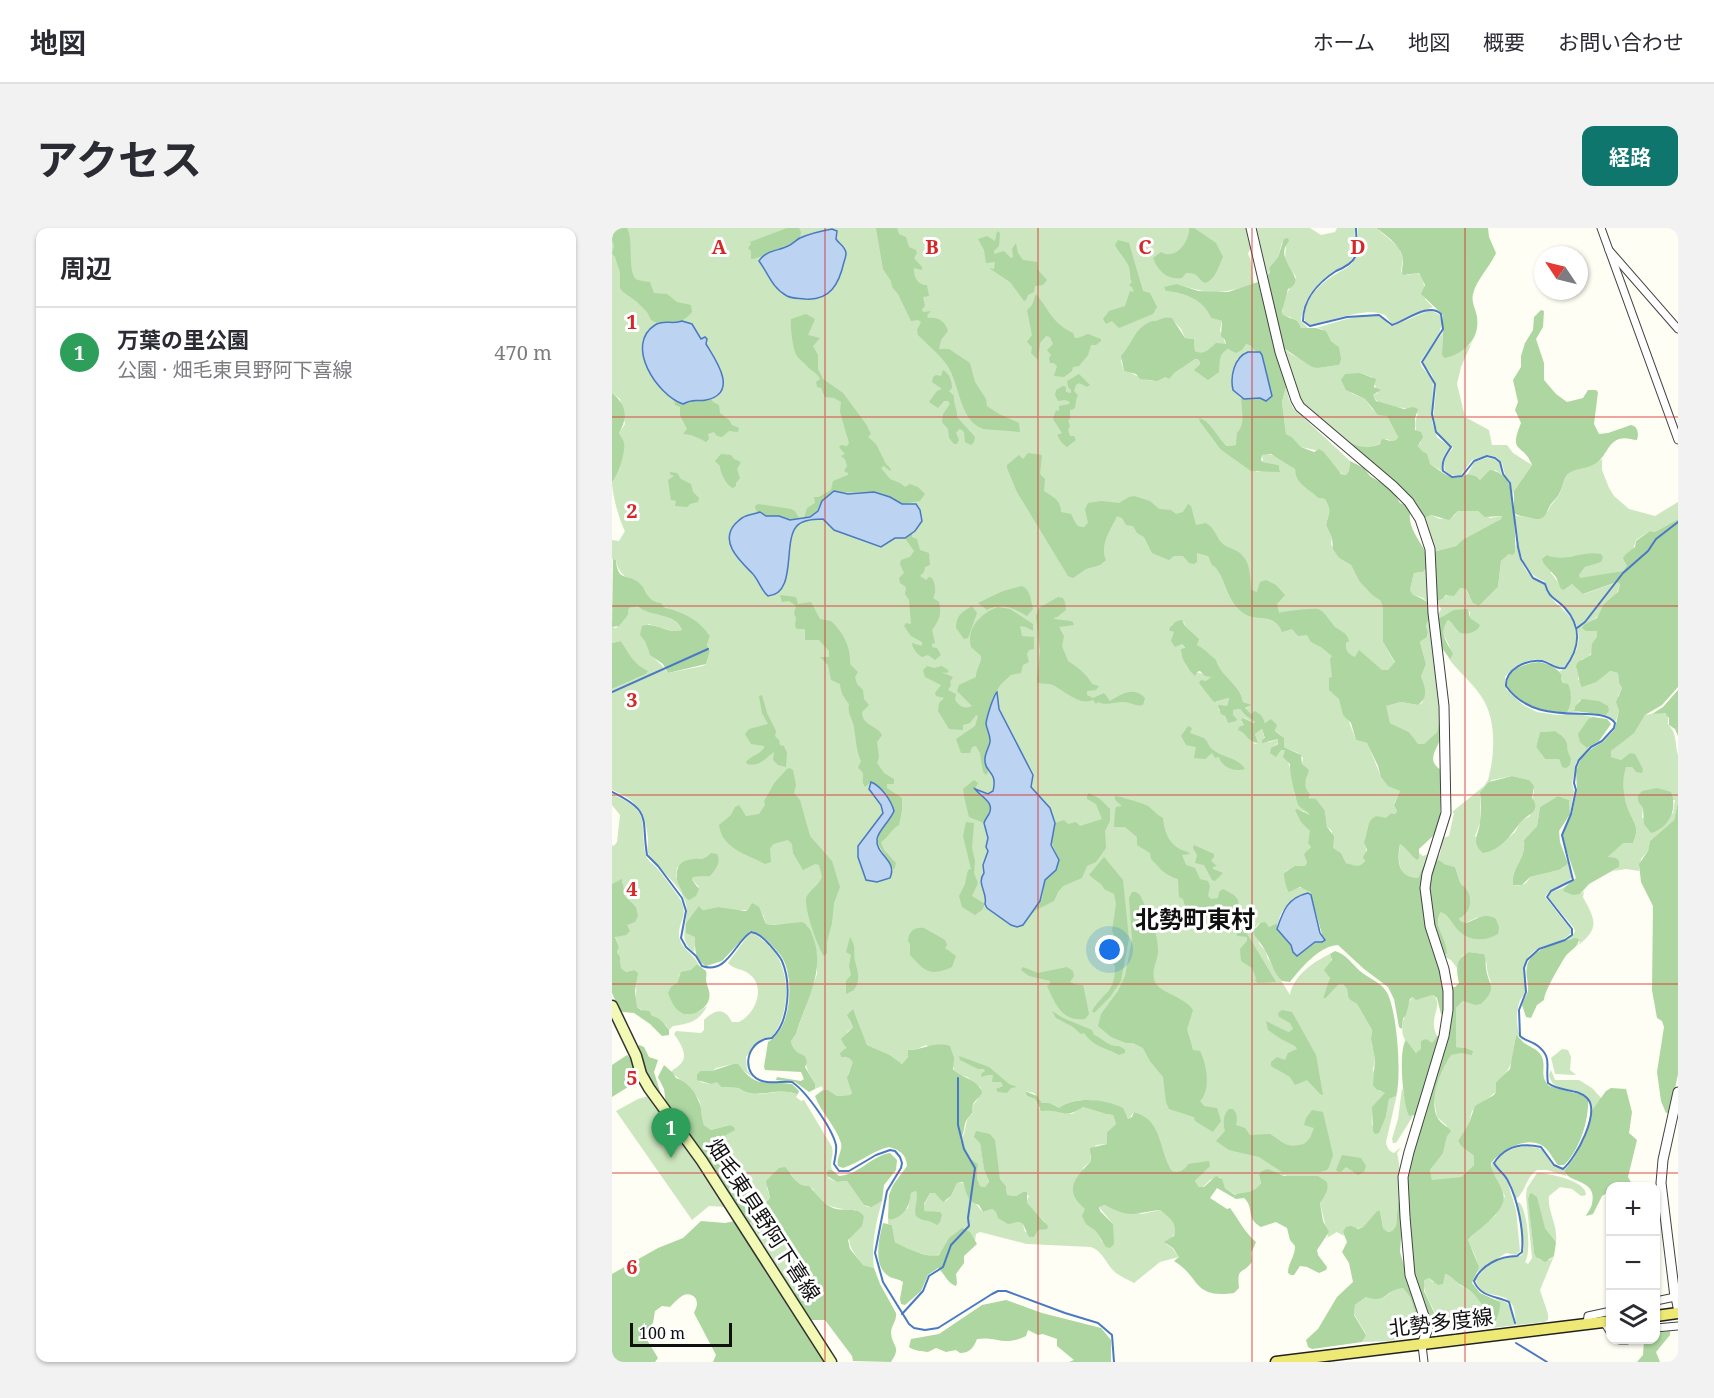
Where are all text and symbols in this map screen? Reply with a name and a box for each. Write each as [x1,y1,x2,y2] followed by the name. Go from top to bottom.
[30,23,86,61] text: 地図
[1313,28,1375,56] text: ホーム
[1408,28,1450,56] text: 地図
[1483,28,1525,56] text: 概要
[1558,28,1684,56] text: お問い合わせ
[1582,126,1678,186] button: 経路
[36,130,202,187] text: アクセス
[711,233,727,260] text: A
[925,233,939,260] text: B
[1138,233,1152,260] text: C
[1350,233,1366,260] text: D
[1534,246,1588,300] north arrow
[60,250,112,286] text: 周辺
[626,308,638,335] text: 1
[117,324,249,354] text: 万葉の里公園
[74,339,85,366] text: 1
[494,339,552,366] text: 470 m
[117,356,352,383] text: 公園 · 畑毛東貝野阿下喜線
[626,497,638,524] text: 2
[626,686,638,713] text: 3
[626,875,638,902] text: 4
[1135,902,1255,935] district label: 北勢町東村
[1095,935,1124,964] your location
[626,1064,638,1091] text: 5
[652,1108,690,1158] pin: 1
[701,1133,827,1306] street label: 畑毛東貝野阿下喜線
[1606,1182,1660,1344] map controls
[1606,1182,1660,1236] button: +
[1606,1236,1660,1290] button: −
[626,1253,638,1280] text: 6
[1606,1290,1660,1344] button: layers
[1387,1302,1495,1342] street label: 北勢多度線
[630,1320,732,1348] scale bar
[639,1322,685,1344] text: 100 m

